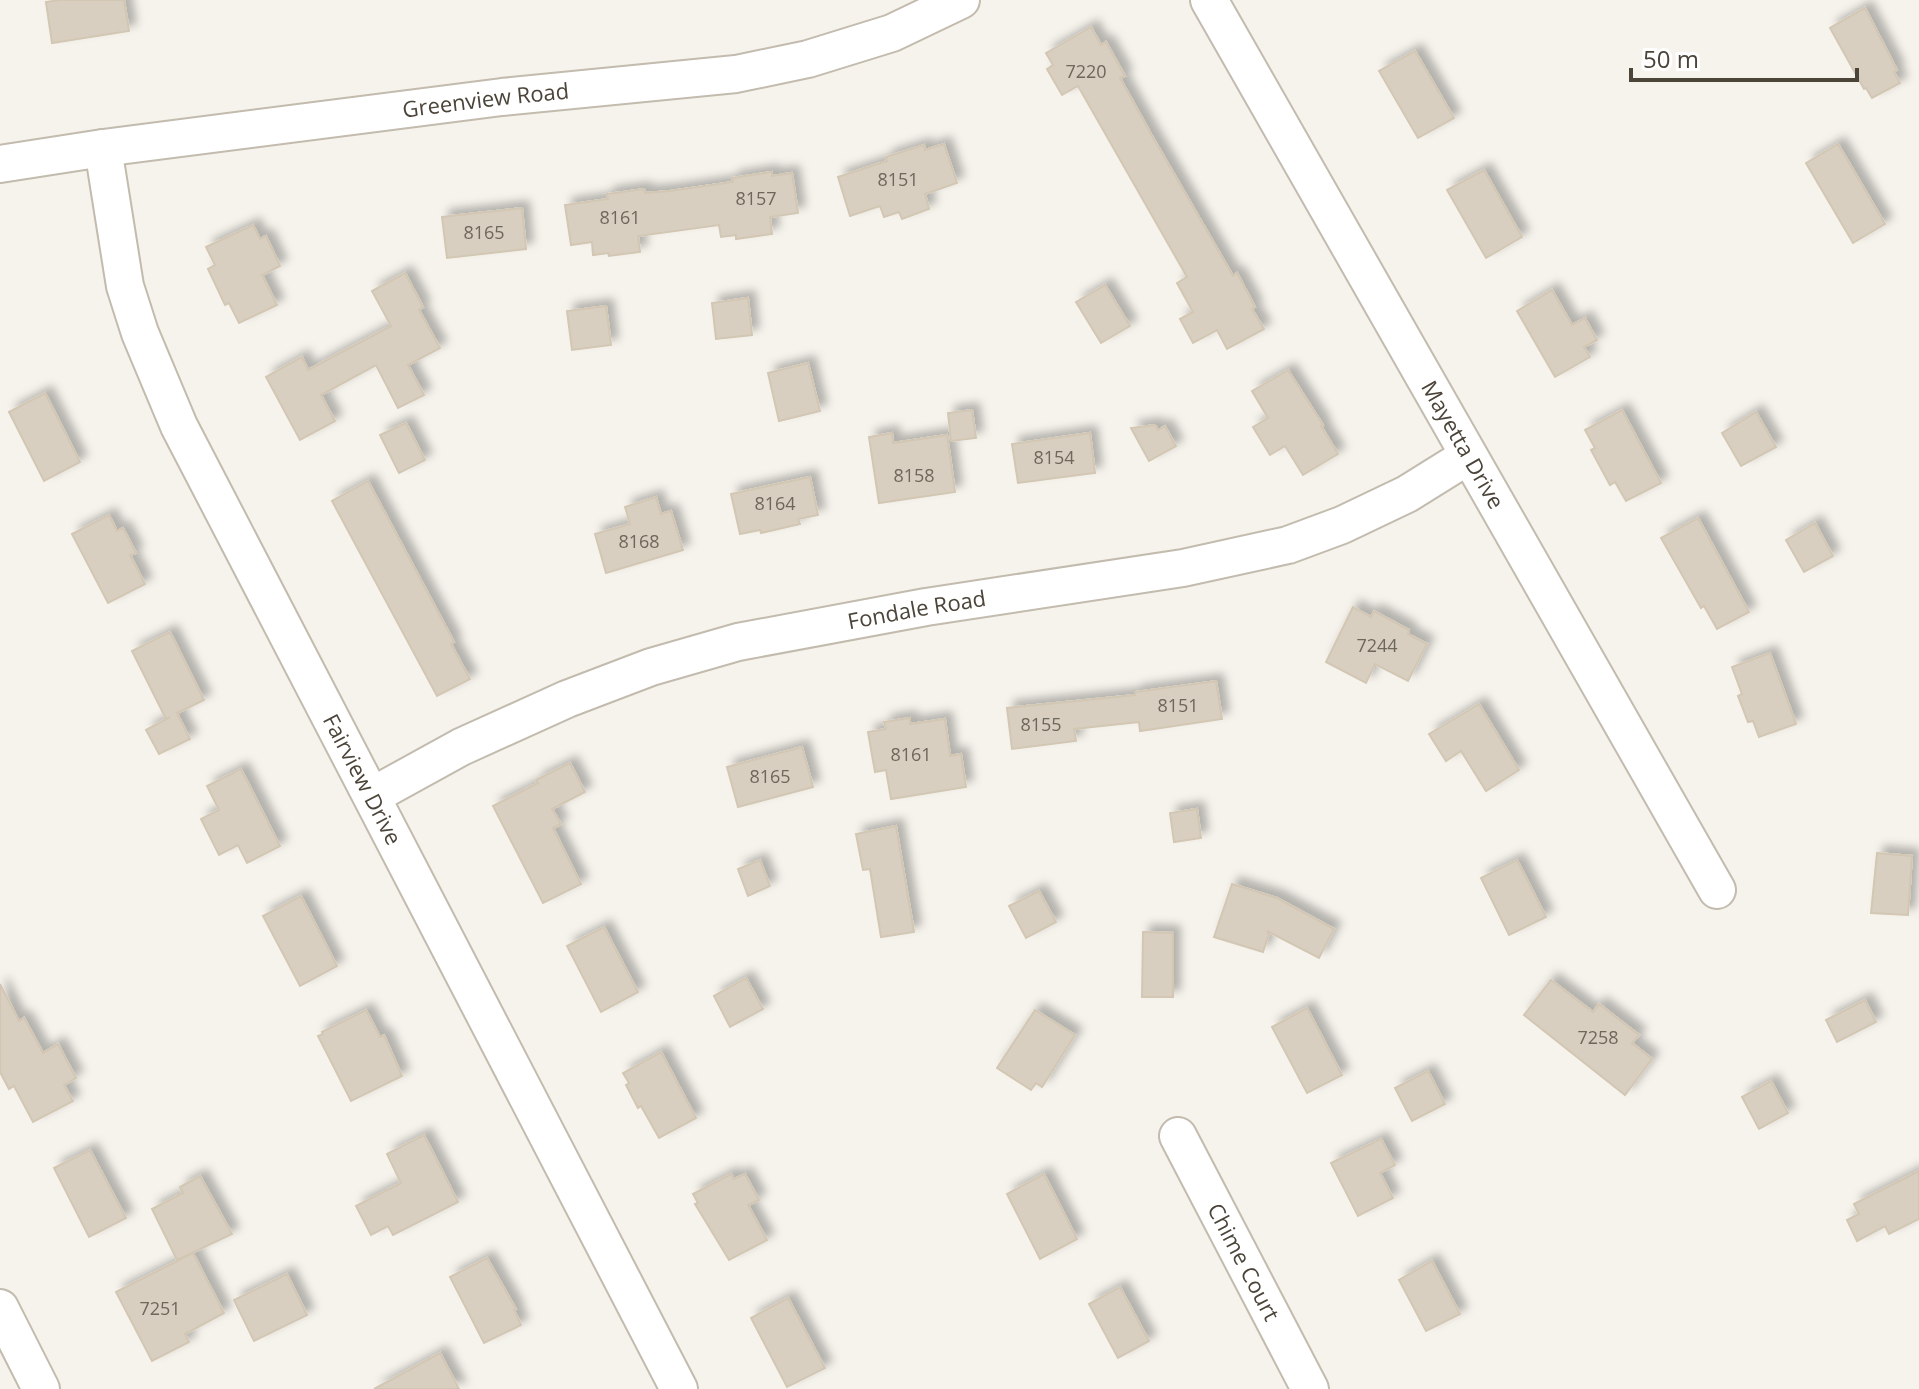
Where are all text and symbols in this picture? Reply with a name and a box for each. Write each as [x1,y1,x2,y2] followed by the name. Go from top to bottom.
[1631,32,1857,82] scale bar
[1643,42,1699,75] text: 50 m
[1065,59,1107,83] house number: 7220
[401,74,570,124] street label: Greenview Road
[877,167,919,191] house number: 8151
[735,186,777,210] house number: 8157
[599,205,641,229] house number: 8161
[463,220,505,244] house number: 8165
[1415,375,1512,514] street label: Mayetta Drive
[1033,445,1075,469] house number: 8154
[893,463,935,487] house number: 8158
[754,491,796,515] house number: 8164
[618,529,660,553] house number: 8168
[845,582,988,635] street label: Fondale Road
[1356,633,1398,657] house number: 7244
[1157,693,1199,717] house number: 8151
[317,708,410,850] street label: Fairview Drive
[1020,712,1062,736] house number: 8155
[890,742,932,766] house number: 8161
[749,764,791,788] house number: 8165
[1577,1025,1619,1049] house number: 7258
[1201,1197,1288,1326] street label: Chime Court
[139,1296,181,1320] house number: 7251

